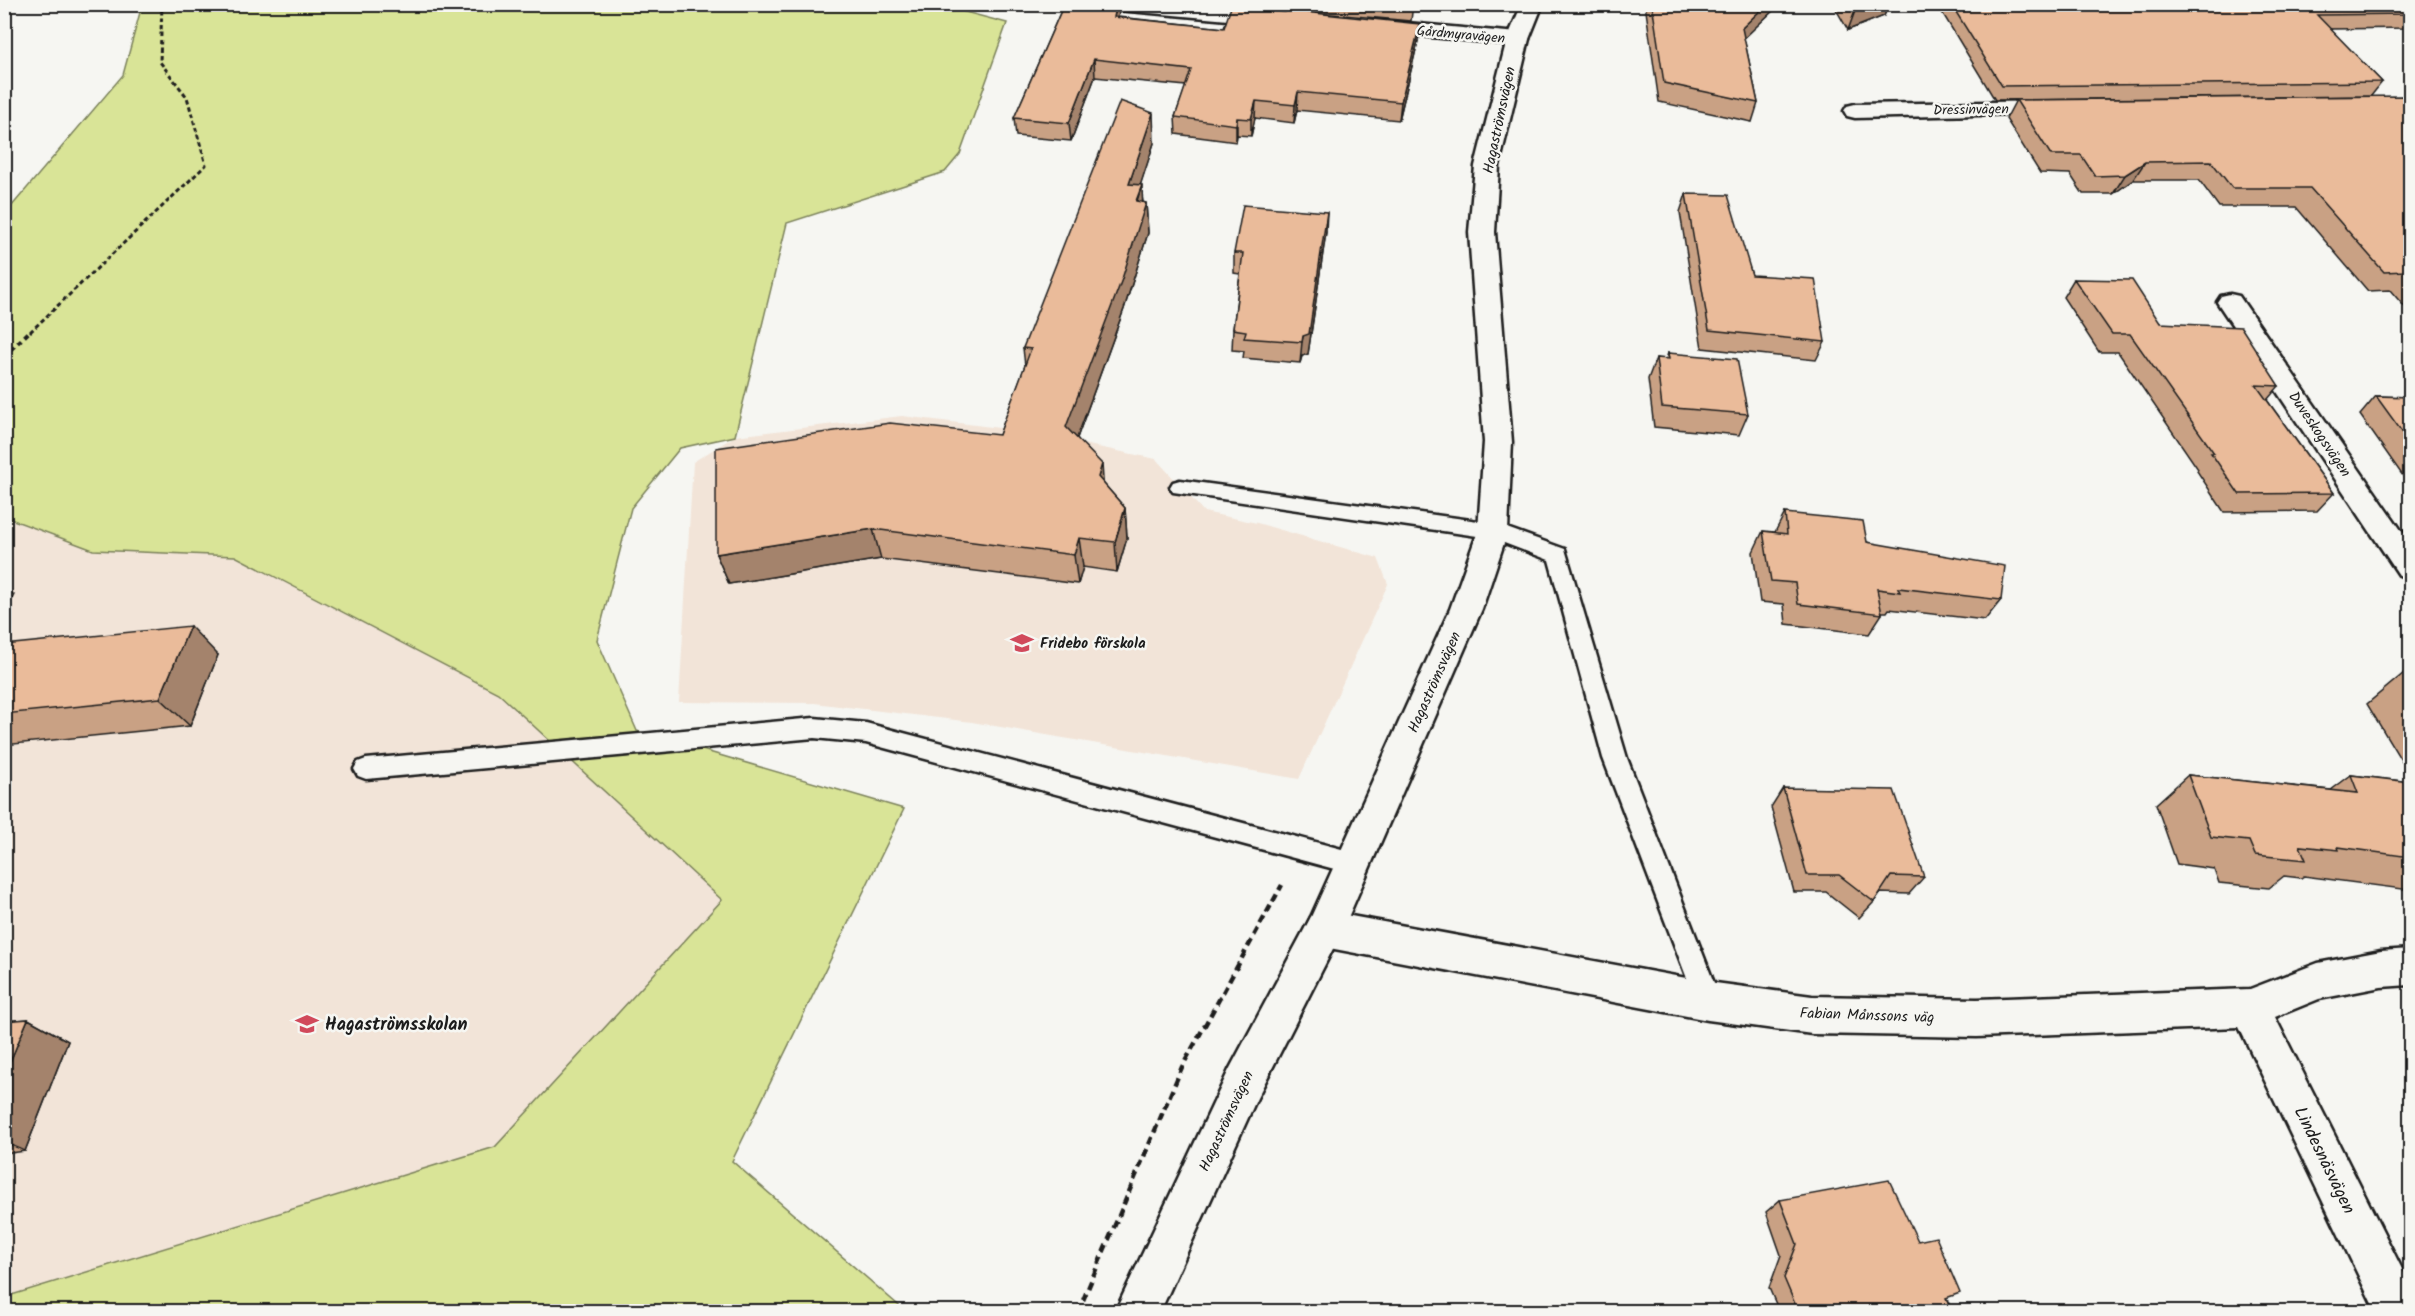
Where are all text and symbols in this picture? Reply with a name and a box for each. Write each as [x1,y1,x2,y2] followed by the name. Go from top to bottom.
[1416,20,1506,50] street label: Gårdmyravägen
[1477,64,1523,176] street label: Hagaströmsvägen
[1933,98,2009,122] street label: Dressinvägen
[2282,387,2357,482] street label: Duveskogsvägen
[1402,628,1468,737] street label: Hagaströmsvägen
[1009,630,1035,656] school or university icon: Fridebo förskola
[1040,632,1146,656] place label: Fridebo förskola
[1799,1002,1935,1030] street label: Fabian Månssons väg
[294,1011,320,1037] school or university icon: Hagaströmsskolan
[325,1011,468,1040] place label: Hagaströmsskolan
[1193,1067,1261,1176] street label: Hagaströmsvägen
[2285,1102,2362,1219] street label: Lindesnäsvägen

